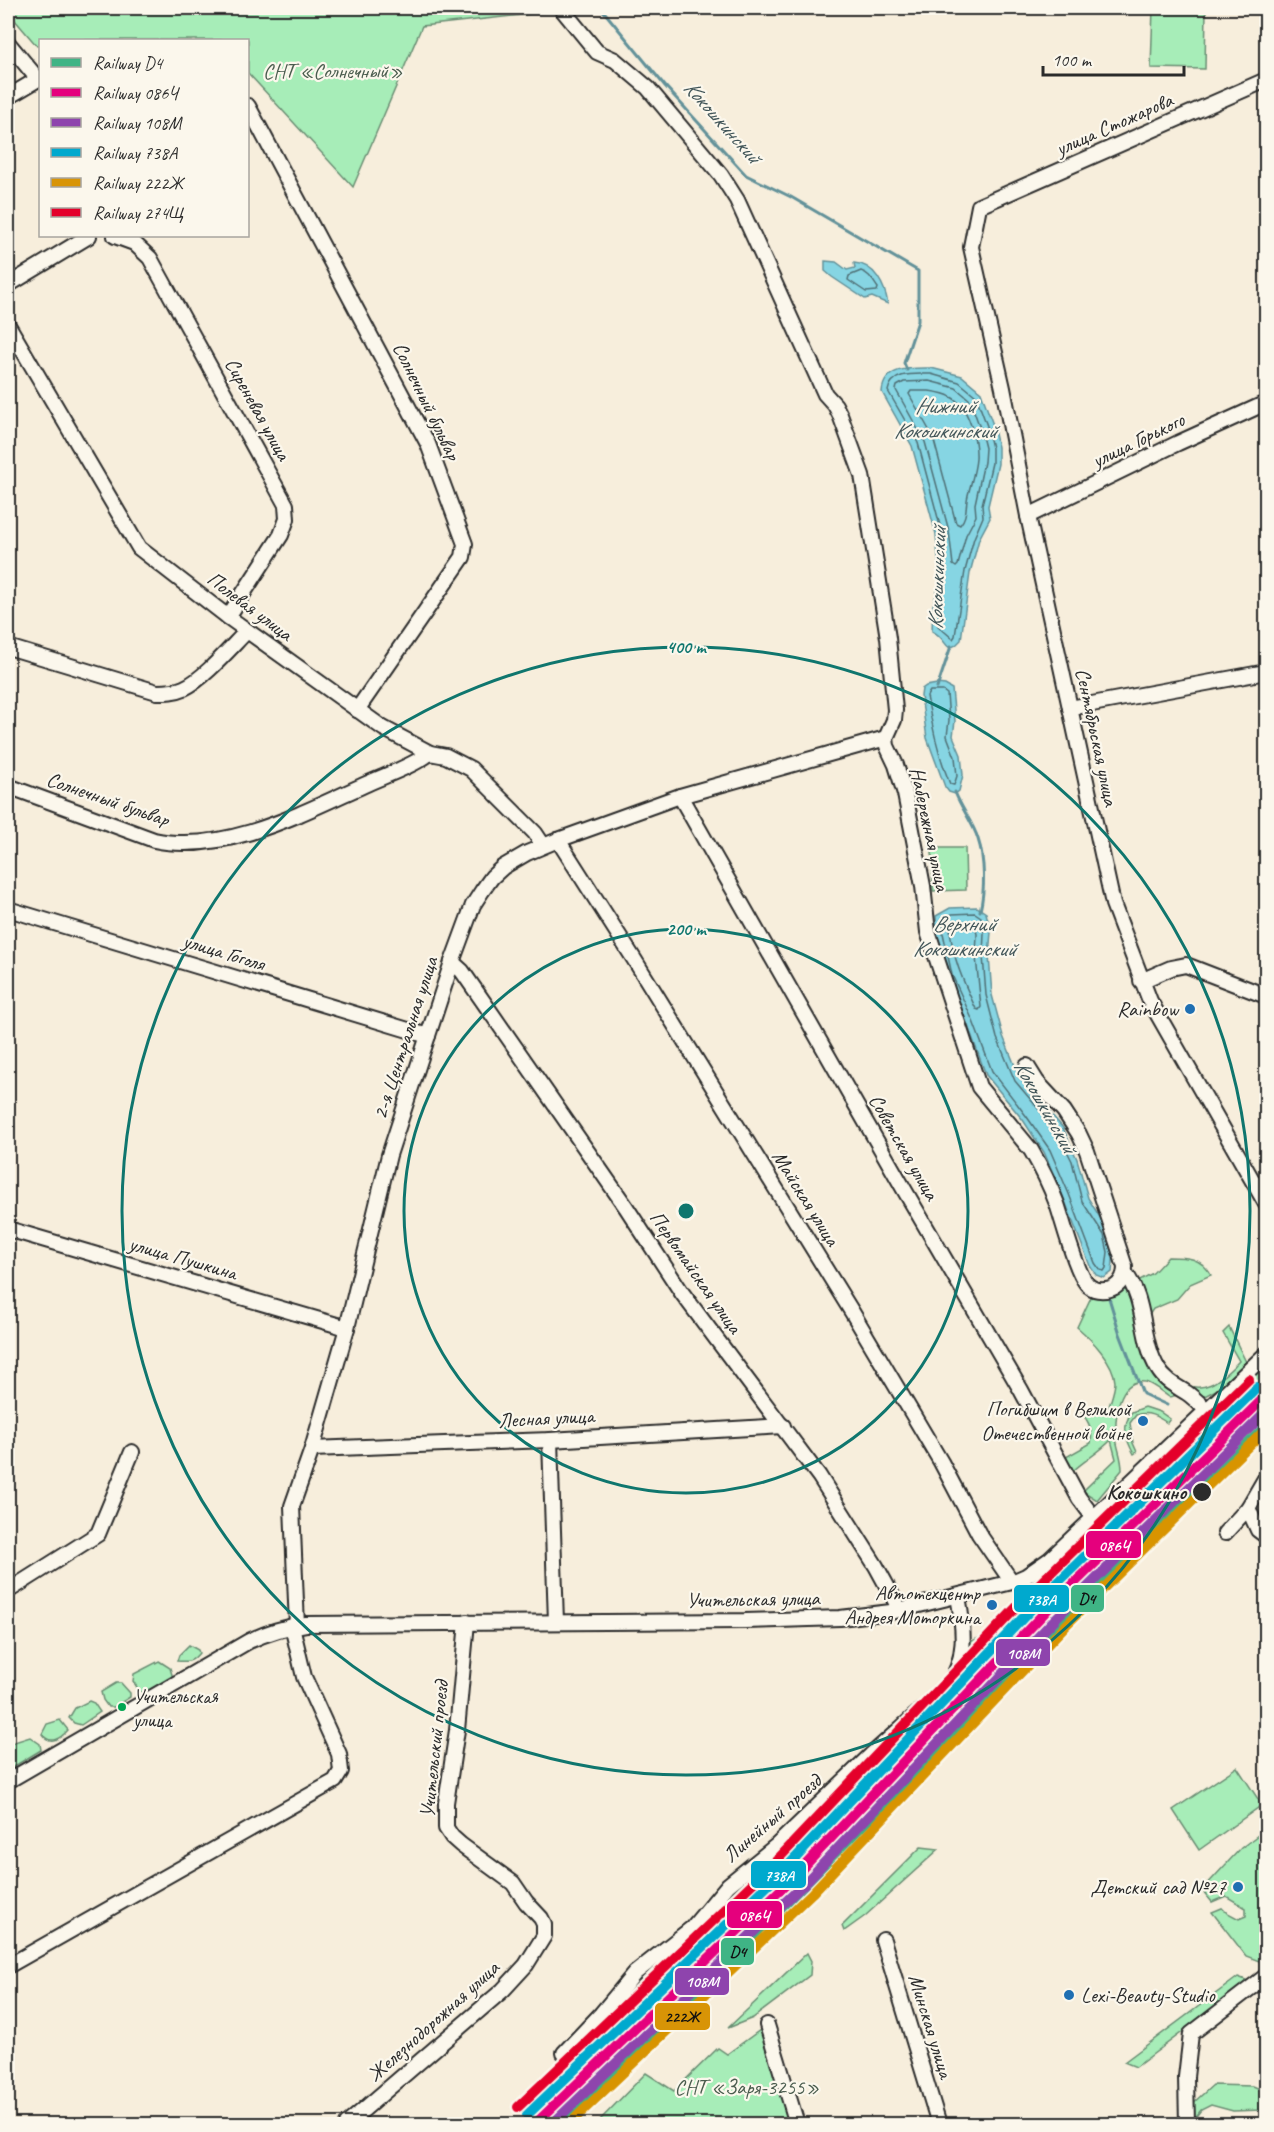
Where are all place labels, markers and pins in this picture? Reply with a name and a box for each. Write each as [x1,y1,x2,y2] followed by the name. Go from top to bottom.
[1117,996,1180,1022] place label: Rainbow
[1183,1002,1197,1016] marker: Rainbow
[676,1201,696,1221] centre of rings
[981,1396,1133,1446] place label: Погибшим в Великой Отечественной войне
[1136,1414,1150,1428] marker: Погибшим в Великой Отечественной войне
[1106,1479,1187,1505] place label: Кокошкино
[1191,1481,1213,1503] marker: Кокошкино
[845,1580,982,1630] place label: Автотехцентр Андрея Моторкина
[985,1598,999,1612] marker: Автотехцентр Андрея Моторкина
[132,1684,218,1733] place label: Учительская улица
[116,1701,128,1713] marker: Учительская улица
[1091,1874,1228,1900] place label: Детский сад №27
[1231,1880,1245,1894] marker: Детский сад №27
[1081,1982,1216,2008] place label: Lexi-Beauty-Studio
[1062,1988,1076,2002] marker: Lexi-Beauty-Studio

